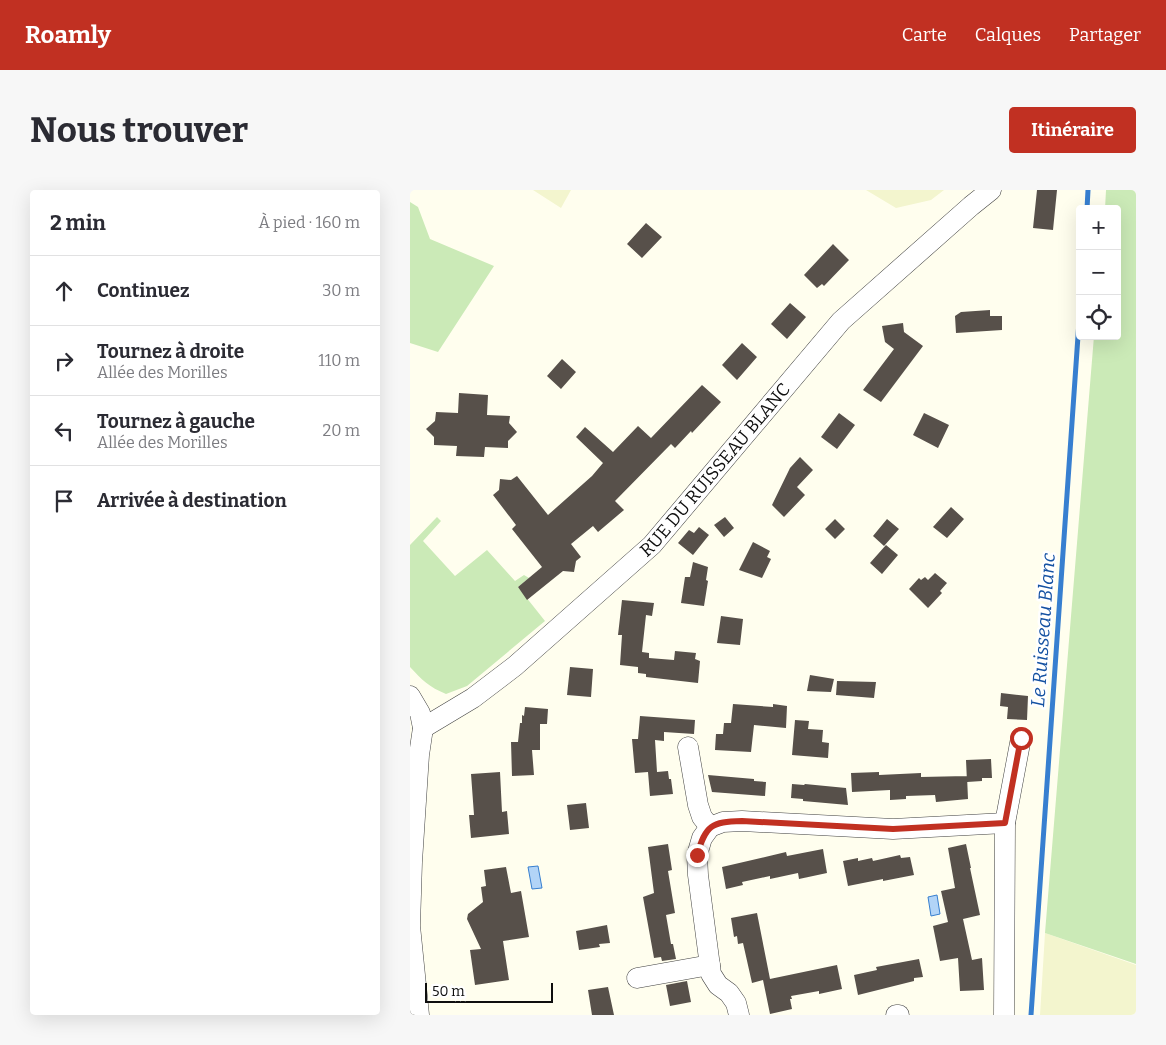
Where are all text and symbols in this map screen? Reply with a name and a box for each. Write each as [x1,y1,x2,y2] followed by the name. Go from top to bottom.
[25,21,111,49] text: Roamly
[902,24,947,46] text: Carte
[975,24,1041,46] text: Calques
[1069,24,1141,46] text: Partager
[1009,107,1136,153] button: Itinéraire
[30,109,248,151] text: Nous trouver
[1076,205,1121,340] map controls
[1076,205,1121,250] button: +
[50,210,106,236] text: 2 min
[259,213,360,232] text: À pied · 160 m
[1076,250,1121,295] button: −
[50,277,78,305] icon: ahead
[97,279,190,302] text: Continuez
[322,281,360,300] text: 30 m
[1076,295,1121,340] button: locate
[97,340,244,363] text: Tournez à droite
[50,347,78,375] icon: right
[318,351,360,370] text: 110 m
[97,363,228,382] text: Allée des Morilles
[636,379,795,561] street label: RUE DU RUISSEAU BLANC
[97,410,255,433] text: Tournez à gauche
[50,417,78,445] icon: left
[323,421,360,440] text: 20 m
[97,433,228,452] text: Allée des Morilles
[50,487,78,515] icon: arrive
[97,489,287,512] text: Arrivée à destination
[1026,552,1060,708] water label: Le Ruisseau Blanc
[1010,727,1033,750] route start
[686,844,709,867] route end
[425,980,552,1003] scale bar
[432,983,465,1000] text: 50 m

